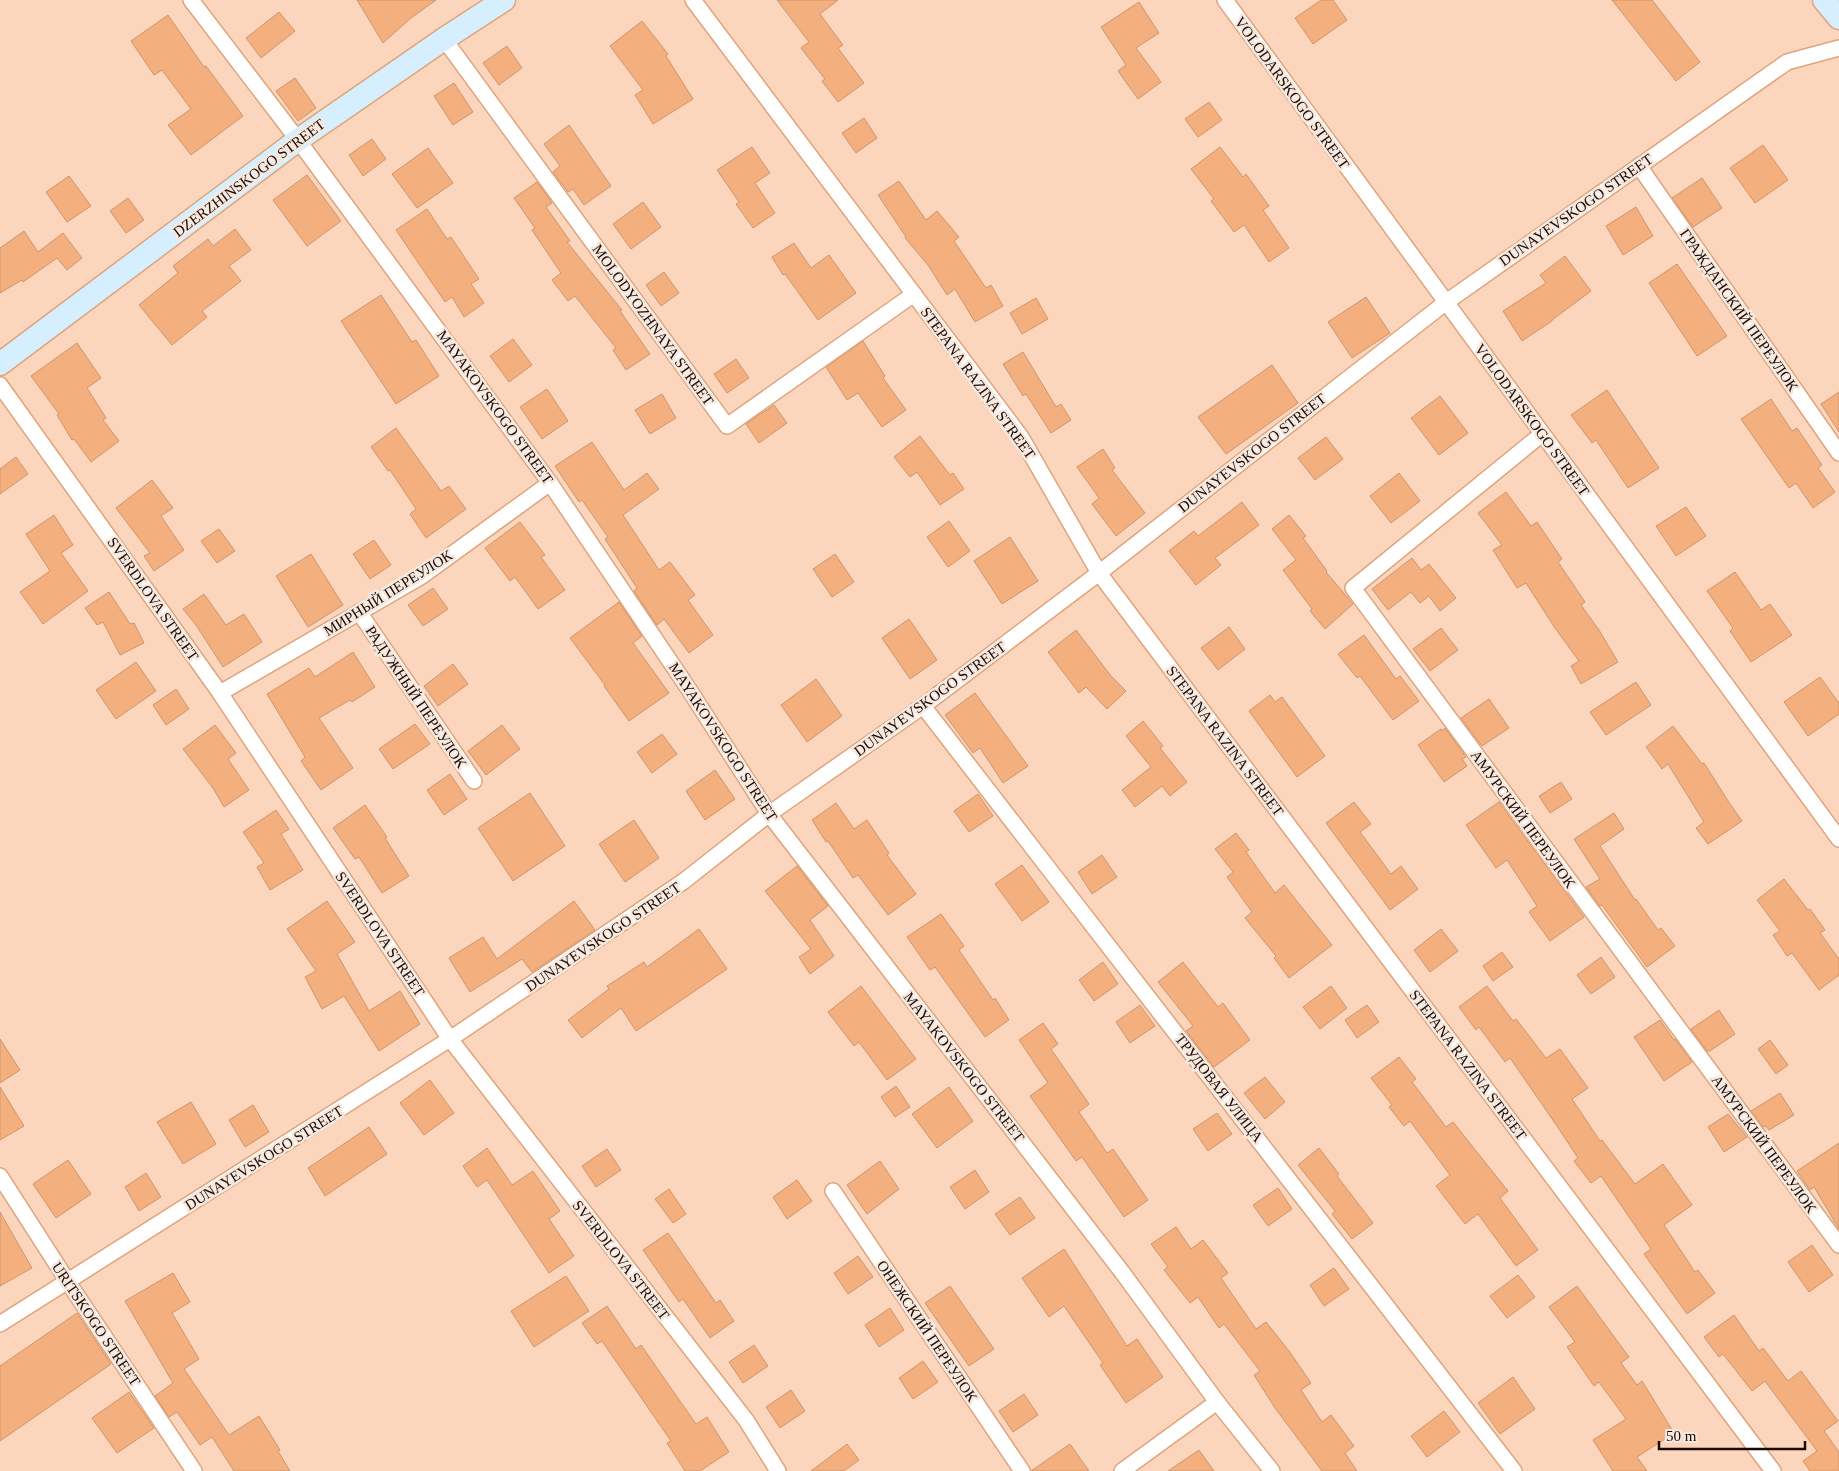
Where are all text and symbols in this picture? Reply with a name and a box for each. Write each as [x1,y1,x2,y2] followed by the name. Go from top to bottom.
[1232,14,1352,172] street label: VOLODARSKOGO STREET
[170,116,328,240] street label: DZERZHINSKOGO STREET
[1496,151,1656,269] street label: DUNAYEVSKOGO STREET
[1677,226,1802,395] street label: ГРАЖДАНСКИЙ ПЕРЕУЛОК
[589,241,717,409] street label: MOLODYOZHNAYA STREET
[918,304,1038,462] street label: STEPANA RAZINA STREET
[434,327,556,487] street label: MAYAKOVSKOGO STREET
[1472,341,1592,499] street label: VOLODARSKOGO STREET
[1175,390,1329,516] street label: DUNAYEVSKOGO STREET
[104,534,202,664] street label: SVERDLOVA STREET
[321,546,456,639] street label: МИРНЫЙ ПЕРЕУЛОК
[362,623,470,772] street label: РАДУЖНЫЙ ПЕРЕУЛОК
[851,639,1009,759] street label: DUNAYEVSKOGO STREET
[666,660,780,824] street label: MAYAKOVSKOGO STREET
[1163,663,1287,819] street label: STEPANA RAZINA STREET
[1468,747,1579,892] street label: АМУРСКИЙ ПЕРЕУЛОК
[332,869,428,999] street label: SVERDLOVA STREET
[523,879,683,995] street label: DUNAYEVSKOGO STREET
[1406,987,1530,1143] street label: STEPANA RAZINA STREET
[901,989,1027,1145] street label: MAYAKOVSKOGO STREET
[1172,1031,1266,1145] street label: ТРУДОВАЯ УЛИЦА
[1709,1072,1820,1217] street label: АМУРСКИЙ ПЕРЕУЛОК
[182,1103,346,1213] street label: DUNAYEVSKOGO STREET
[569,1197,673,1323] street label: SVERDLOVA STREET
[874,1257,981,1405] street label: ОНЕЖСКИЙ ПЕРЕУЛОК
[49,1259,143,1389] street label: URITSKOGO STREET
[1659,1418,1805,1450] scale bar
[1666,1428,1697,1444] text: 50 m

